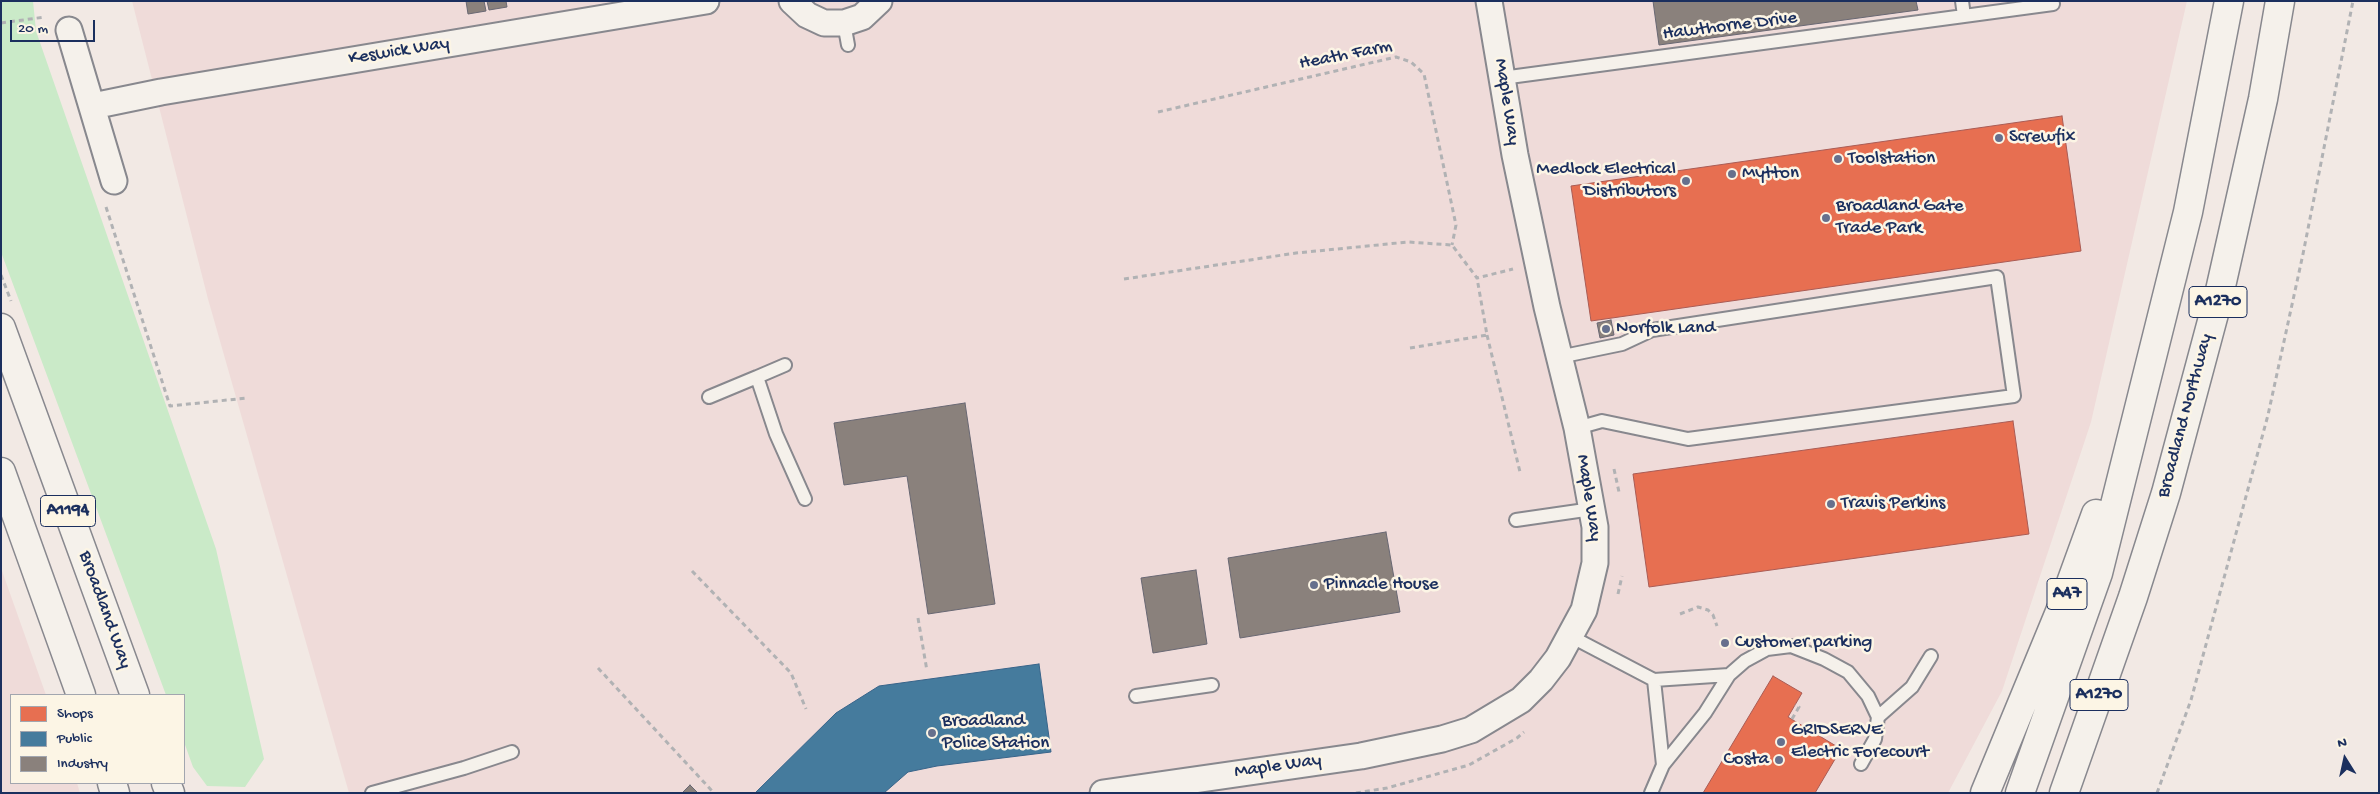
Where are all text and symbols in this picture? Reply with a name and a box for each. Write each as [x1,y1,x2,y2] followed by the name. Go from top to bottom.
[1661,7,1799,47] street label: Hawthorne Drive
[12,10,98,42] scale bar
[18,20,48,38] text: 20 m
[347,33,451,71] street label: Keswick Way
[1298,36,1394,76] street label: Heath Farm
[1488,57,1524,147] street label: Maple Way
[2009,127,2075,149] place label: Screwfix
[1993,132,2005,144] marker: Screwfix
[1848,148,1935,170] place label: Toolstation
[1832,153,1844,165] marker: Toolstation
[1536,159,1676,203] place label: Medlock Electrical Distributors
[1742,163,1799,185] place label: Mytton
[1726,168,1738,180] marker: Mytton
[1680,175,1692,187] marker: Medlock Electrical Distributors
[1836,196,1963,240] place label: Broadland Gate Trade Park
[1820,212,1832,224] marker: Broadland Gate Trade Park
[2189,286,2247,318] road number: A1270
[1616,318,1715,340] place label: Norfolk Land
[1600,323,1612,335] marker: Norfolk Land
[2153,331,2219,501] street label: Broadland Northway
[1570,453,1606,543] street label: Maple Way
[1841,493,1945,515] place label: Travis Perkins
[40,496,96,526] road number: A1194
[1825,498,1837,510] marker: Travis Perkins
[72,548,136,672] street label: Broadland Way
[1324,574,1439,596] place label: Pinnacle House
[2047,578,2087,610] road number: A47
[1308,579,1320,591] marker: Pinnacle House
[1735,632,1872,654] place label: Customer parking
[1719,637,1731,649] marker: Customer parking
[2070,680,2128,710] road number: A1270
[10,694,185,784] legend
[57,705,93,723] text: Shops
[942,711,1049,755] place label: Broadland Police Station
[1791,720,1929,764] place label: GRIDSERVE Electric Forecourt
[926,727,938,739] marker: Broadland Police Station
[57,730,92,748] text: Public
[2320,734,2370,784] north arrow
[2336,735,2348,753] text: N
[1775,736,1787,748] marker: GRIDSERVE Electric Forecourt
[1724,749,1769,771] place label: Costa
[1233,750,1323,784] street label: Maple Way
[1773,754,1785,766] marker: Costa
[57,755,108,773] text: Industry

